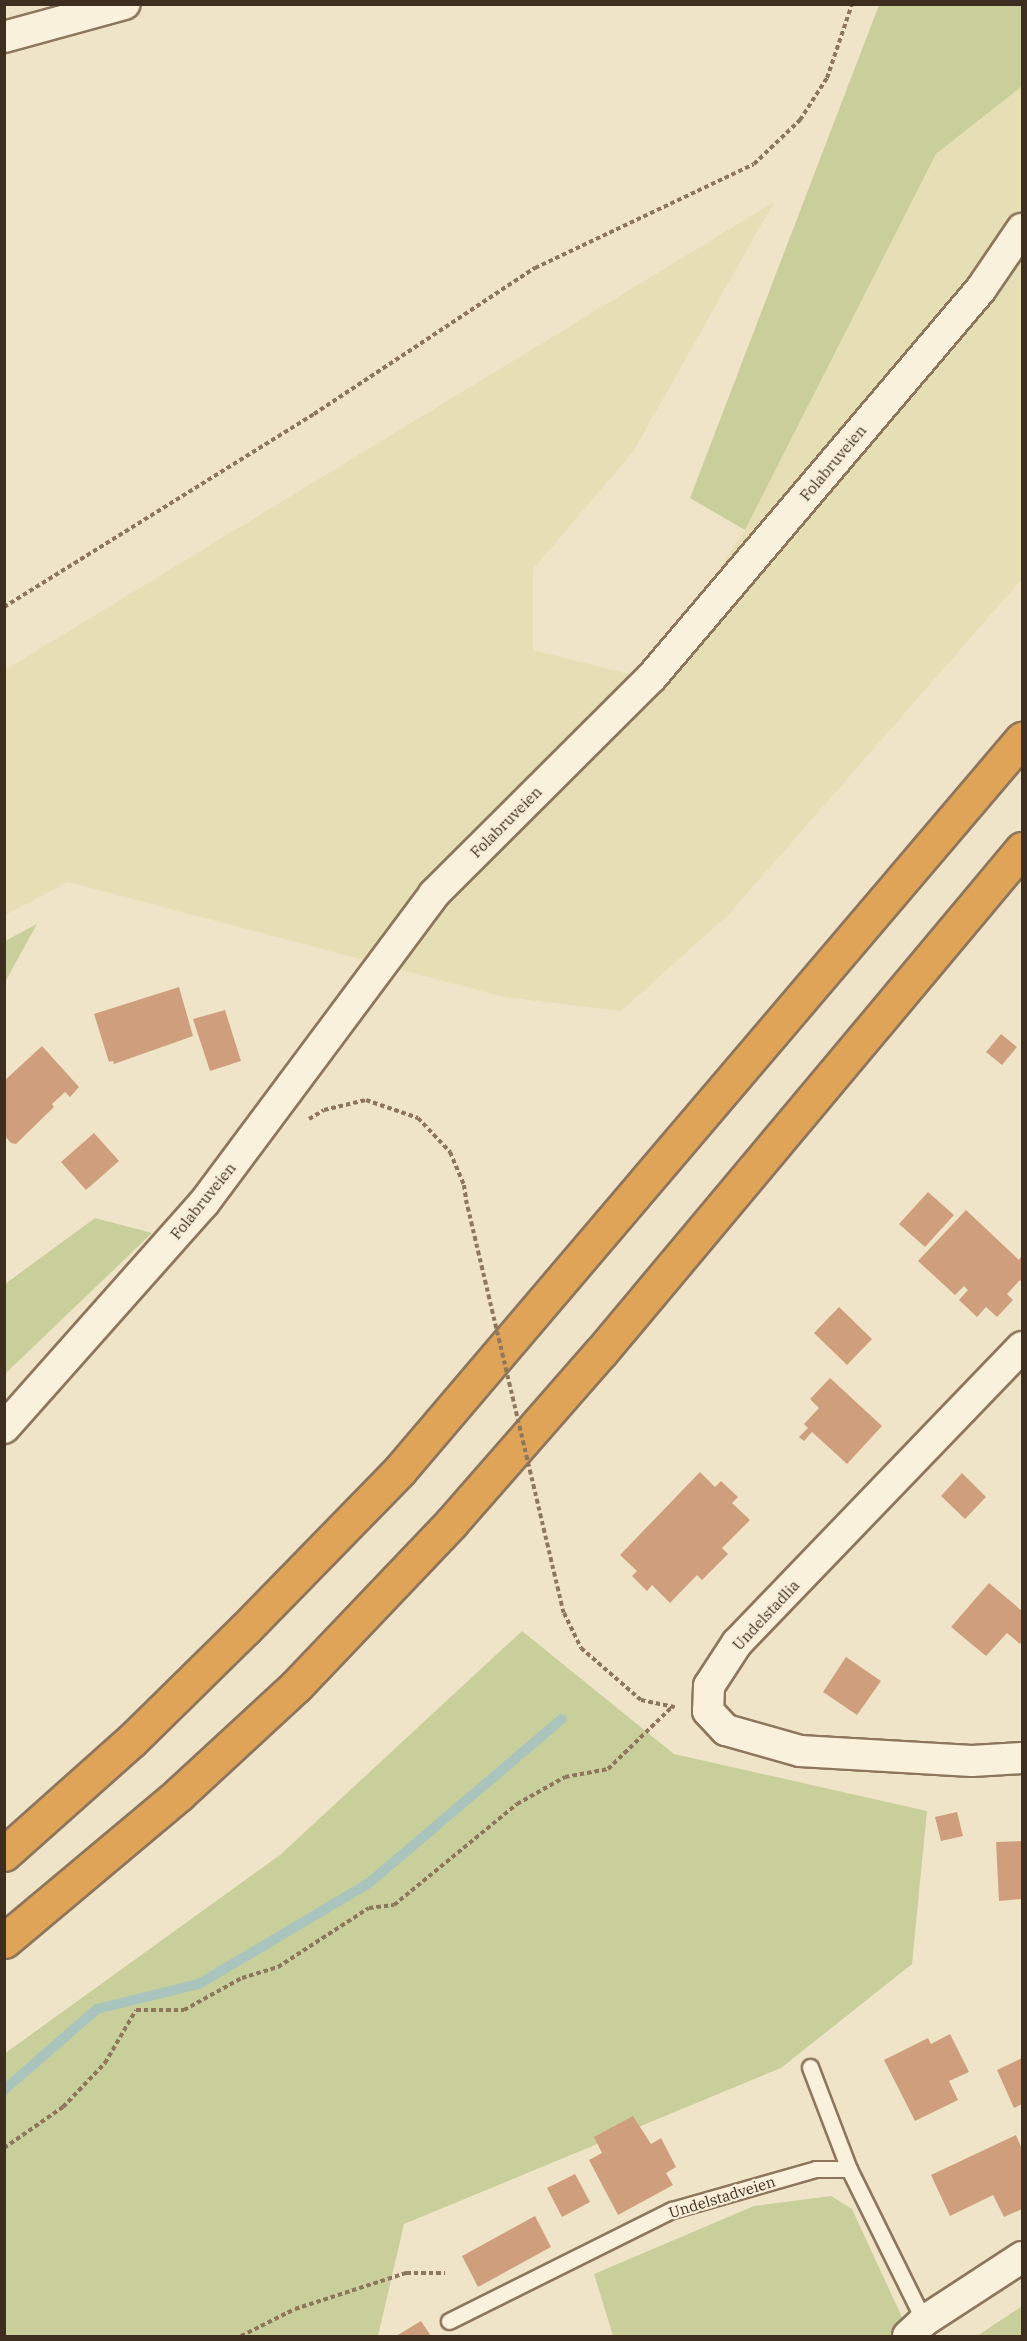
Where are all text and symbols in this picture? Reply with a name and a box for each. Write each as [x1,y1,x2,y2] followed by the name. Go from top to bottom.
[796,422,870,504] street label: Folabruveien
[467,783,545,861] street label: Folabruveien
[167,1159,239,1243] street label: Folabruveien
[729,1576,803,1654] street label: Undelstadlia
[667,2172,777,2222] street label: Undelstadveien

